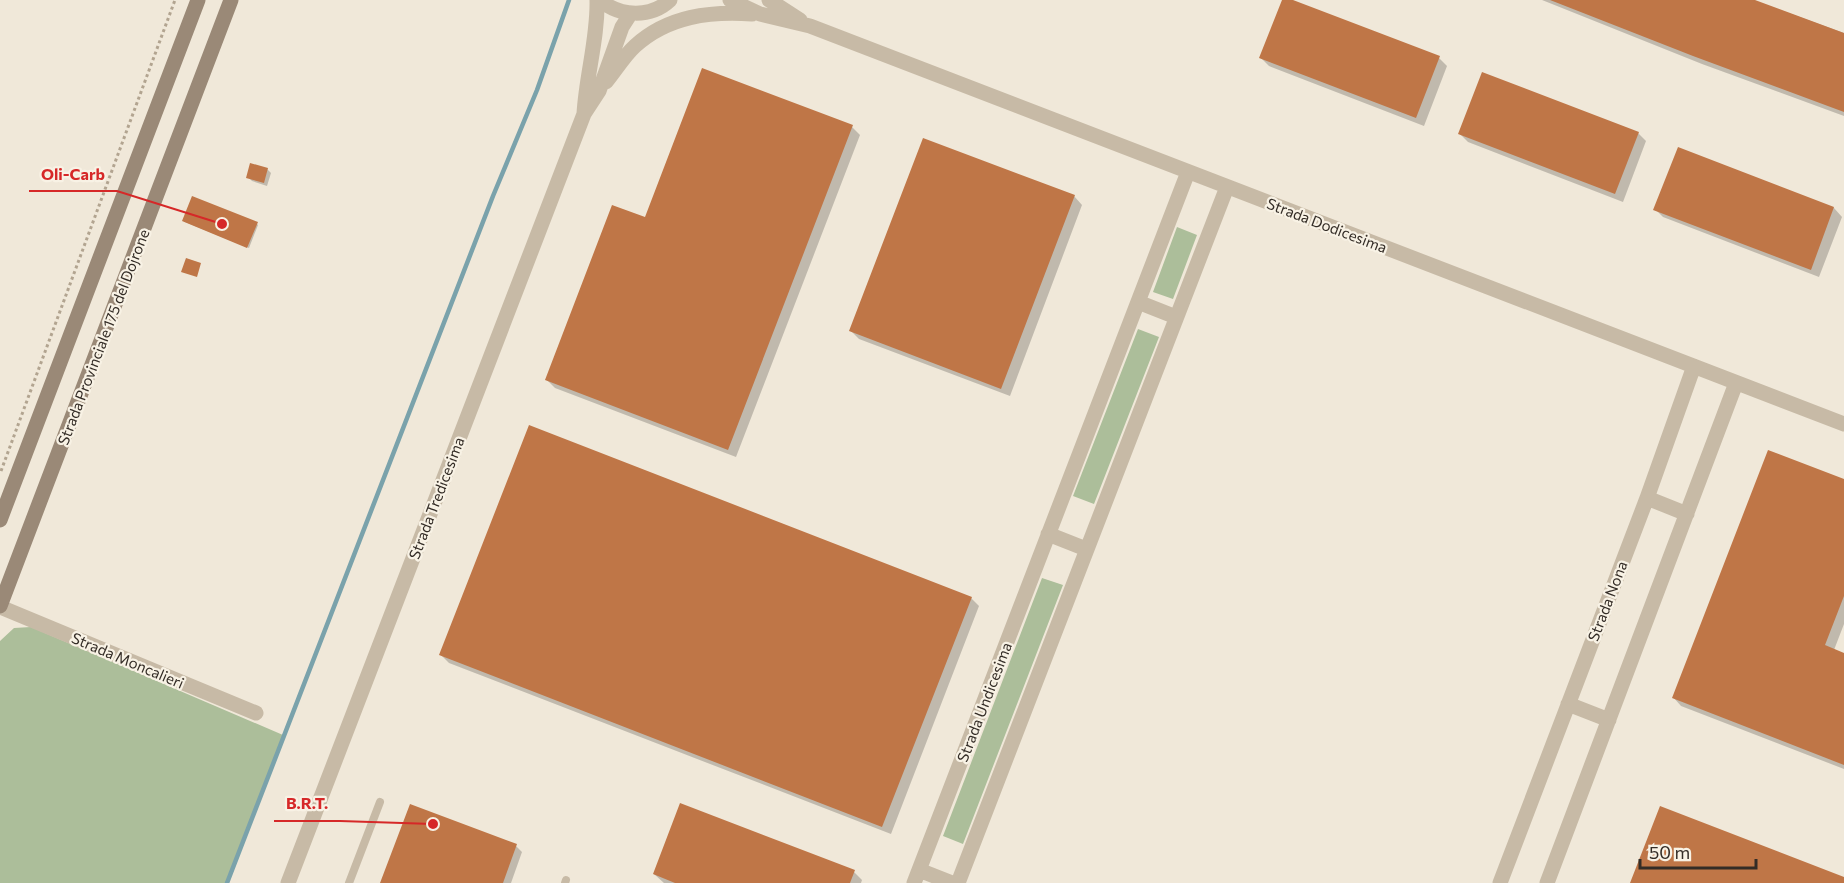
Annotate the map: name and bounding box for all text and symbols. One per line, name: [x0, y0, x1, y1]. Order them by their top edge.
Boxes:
callout: Oli-Carb: [29, 157, 117, 191]
text: Oli-Carb: [41, 164, 105, 183]
street label: Strada Dodicesima: [1264, 194, 1390, 256]
street label: Strada Provinciale 175 del Dojrone: [53, 226, 153, 447]
street label: Strada Tredicesima: [404, 434, 468, 562]
street label: Strada Nona: [1583, 558, 1631, 644]
street label: Strada Moncalieri: [69, 628, 187, 692]
street label: Strada Undicesima: [953, 640, 1015, 764]
callout: B.R.T.: [274, 787, 340, 821]
text: B.R.T.: [286, 793, 328, 812]
scale bar: [1640, 832, 1756, 870]
text: 50 m: [1649, 841, 1690, 863]

